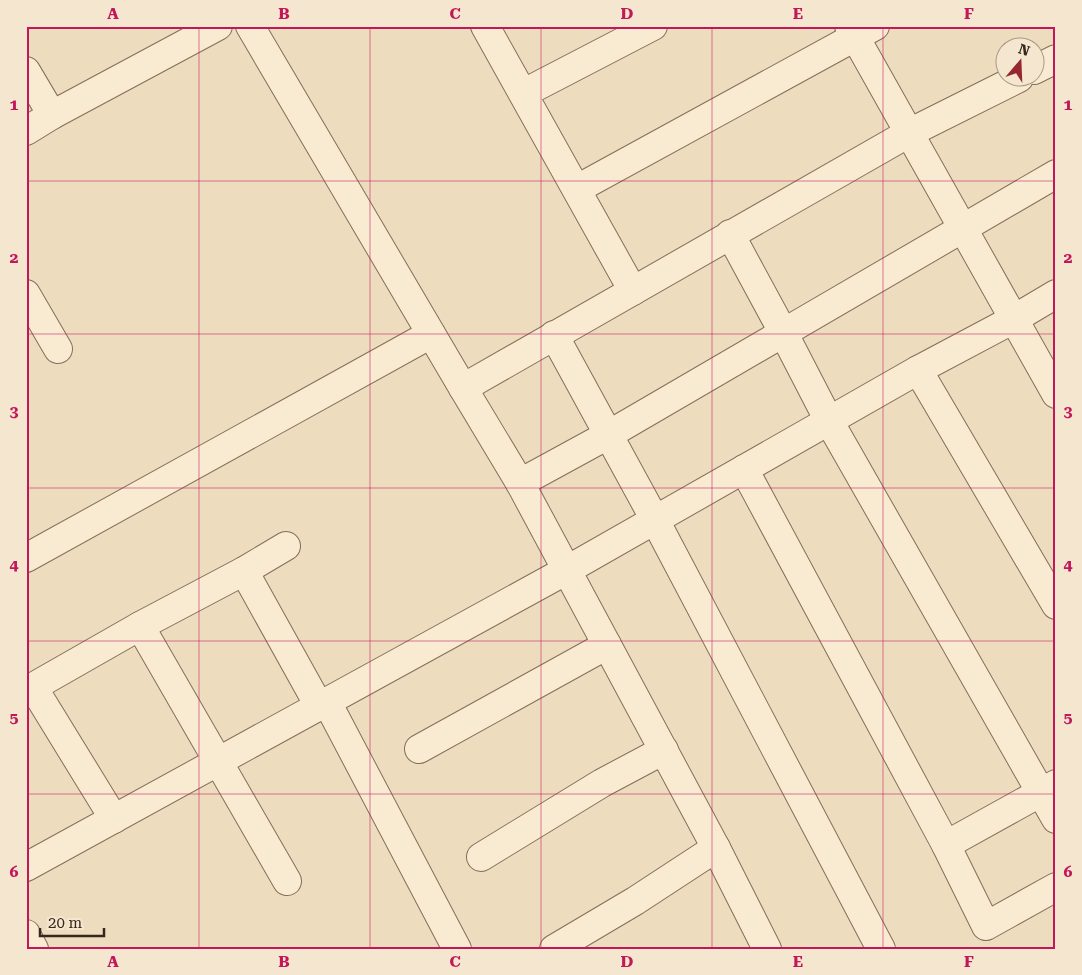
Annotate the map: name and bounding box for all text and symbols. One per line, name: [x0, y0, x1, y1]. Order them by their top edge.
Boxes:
text: A: [107, 4, 119, 23]
text: B: [278, 4, 290, 23]
text: C: [449, 4, 461, 23]
text: D: [621, 4, 634, 23]
text: E: [793, 4, 803, 23]
text: F: [964, 4, 974, 23]
north arrow: [994, 38, 1044, 88]
text: N: [1017, 40, 1032, 59]
text: 1: [10, 95, 19, 114]
text: 1: [1064, 95, 1073, 114]
text: 2: [10, 248, 19, 267]
text: 2: [1064, 248, 1073, 267]
text: 3: [10, 402, 19, 421]
text: 3: [1064, 402, 1073, 421]
text: 4: [10, 555, 19, 574]
text: 4: [1064, 555, 1073, 574]
text: 5: [10, 708, 19, 727]
text: 5: [1064, 708, 1073, 727]
text: 6: [10, 862, 19, 881]
text: 6: [1064, 862, 1073, 881]
scale bar: [40, 905, 104, 937]
text: 20 m: [48, 914, 83, 932]
text: A: [107, 952, 119, 971]
text: B: [278, 952, 290, 971]
text: C: [449, 952, 461, 971]
text: D: [621, 952, 634, 971]
text: E: [793, 952, 803, 971]
text: F: [964, 952, 974, 971]

